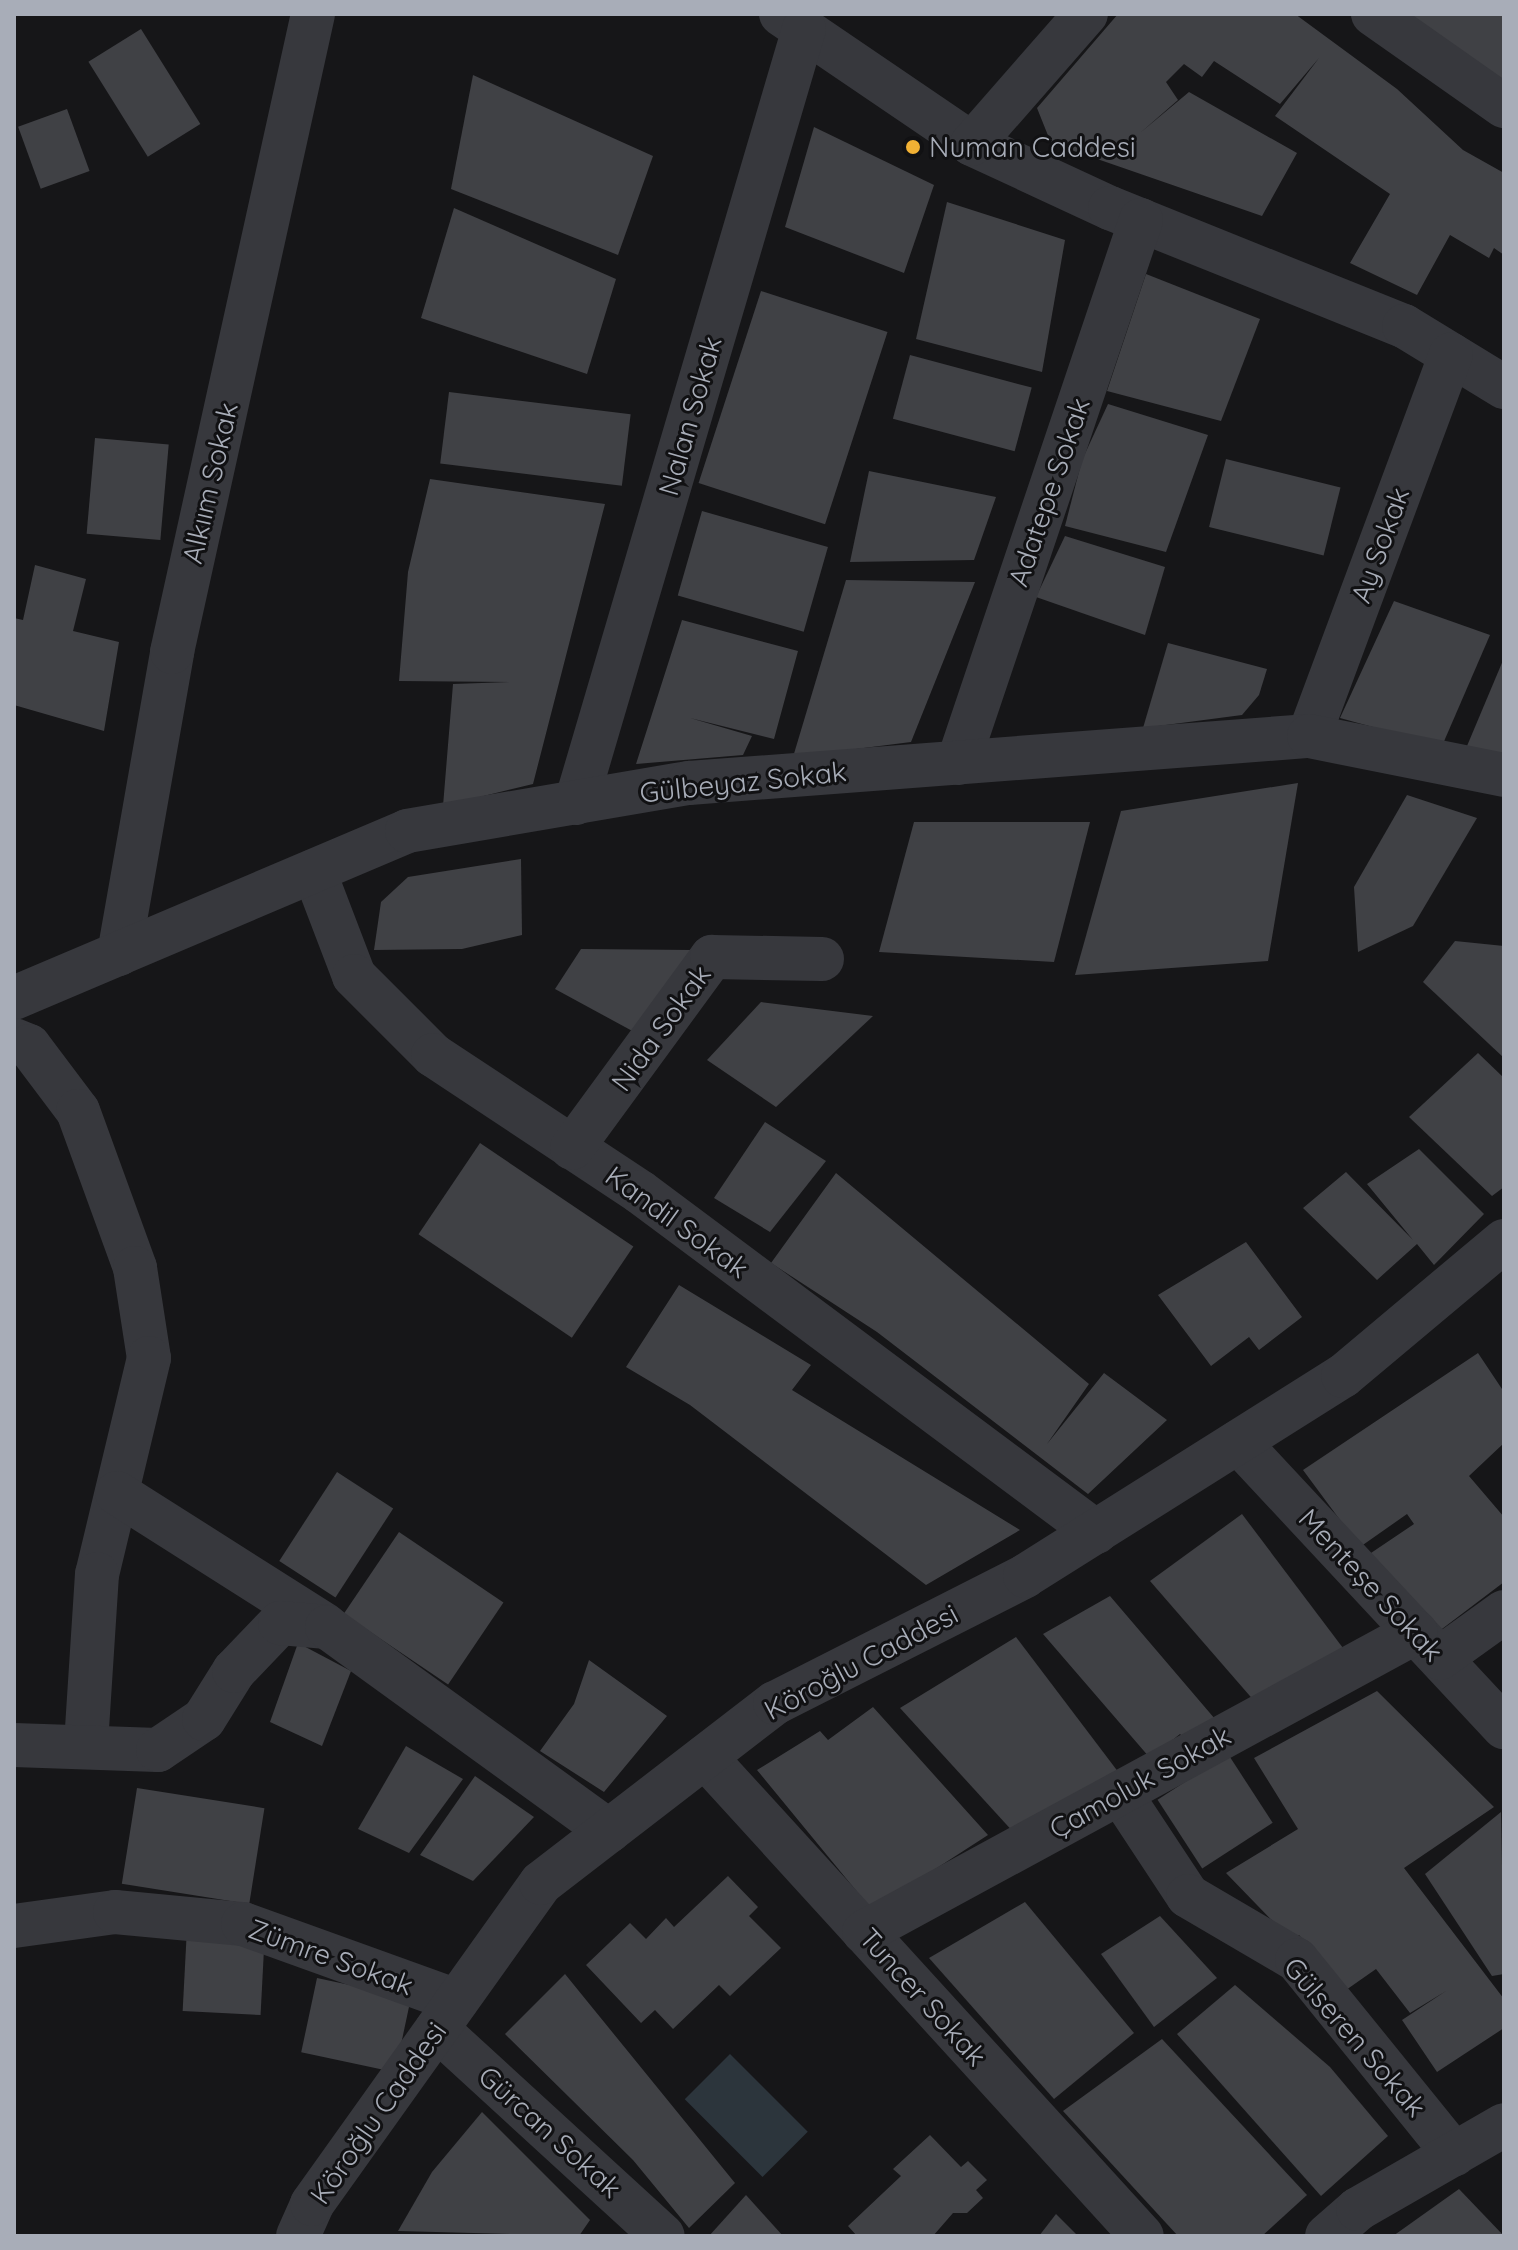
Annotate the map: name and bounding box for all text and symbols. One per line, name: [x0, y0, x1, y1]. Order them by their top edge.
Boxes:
place label: Numan Caddesi: [929, 130, 1136, 164]
marker: Numan Caddesi: [904, 138, 922, 156]
street label: Nalan Sokak: [651, 333, 729, 499]
street label: Adatepe Sokak: [1001, 393, 1097, 591]
street label: Alkıım Sokak: [175, 399, 245, 567]
street label: Ay Sokak: [1344, 483, 1416, 607]
street label: Gülbeyaz Sokak: [638, 754, 848, 810]
street label: Nida Sokak: [604, 958, 718, 1098]
street label: Kandil Sokak: [599, 1159, 755, 1285]
street label: Menteşe Sokak: [1292, 1502, 1450, 1668]
street label: Köroğlu Caddesi: [758, 1597, 964, 1727]
street label: Çamoluk Sokak: [1044, 1718, 1236, 1846]
street label: Zümre Sokak: [244, 1912, 418, 2002]
street label: Tuncer Sokak: [852, 1921, 994, 2073]
street label: Gülseren Sokak: [1277, 1950, 1433, 2124]
street label: Köroğlu Caddesi: [303, 2016, 453, 2210]
street label: Gürcan Sokak: [472, 2059, 628, 2205]

